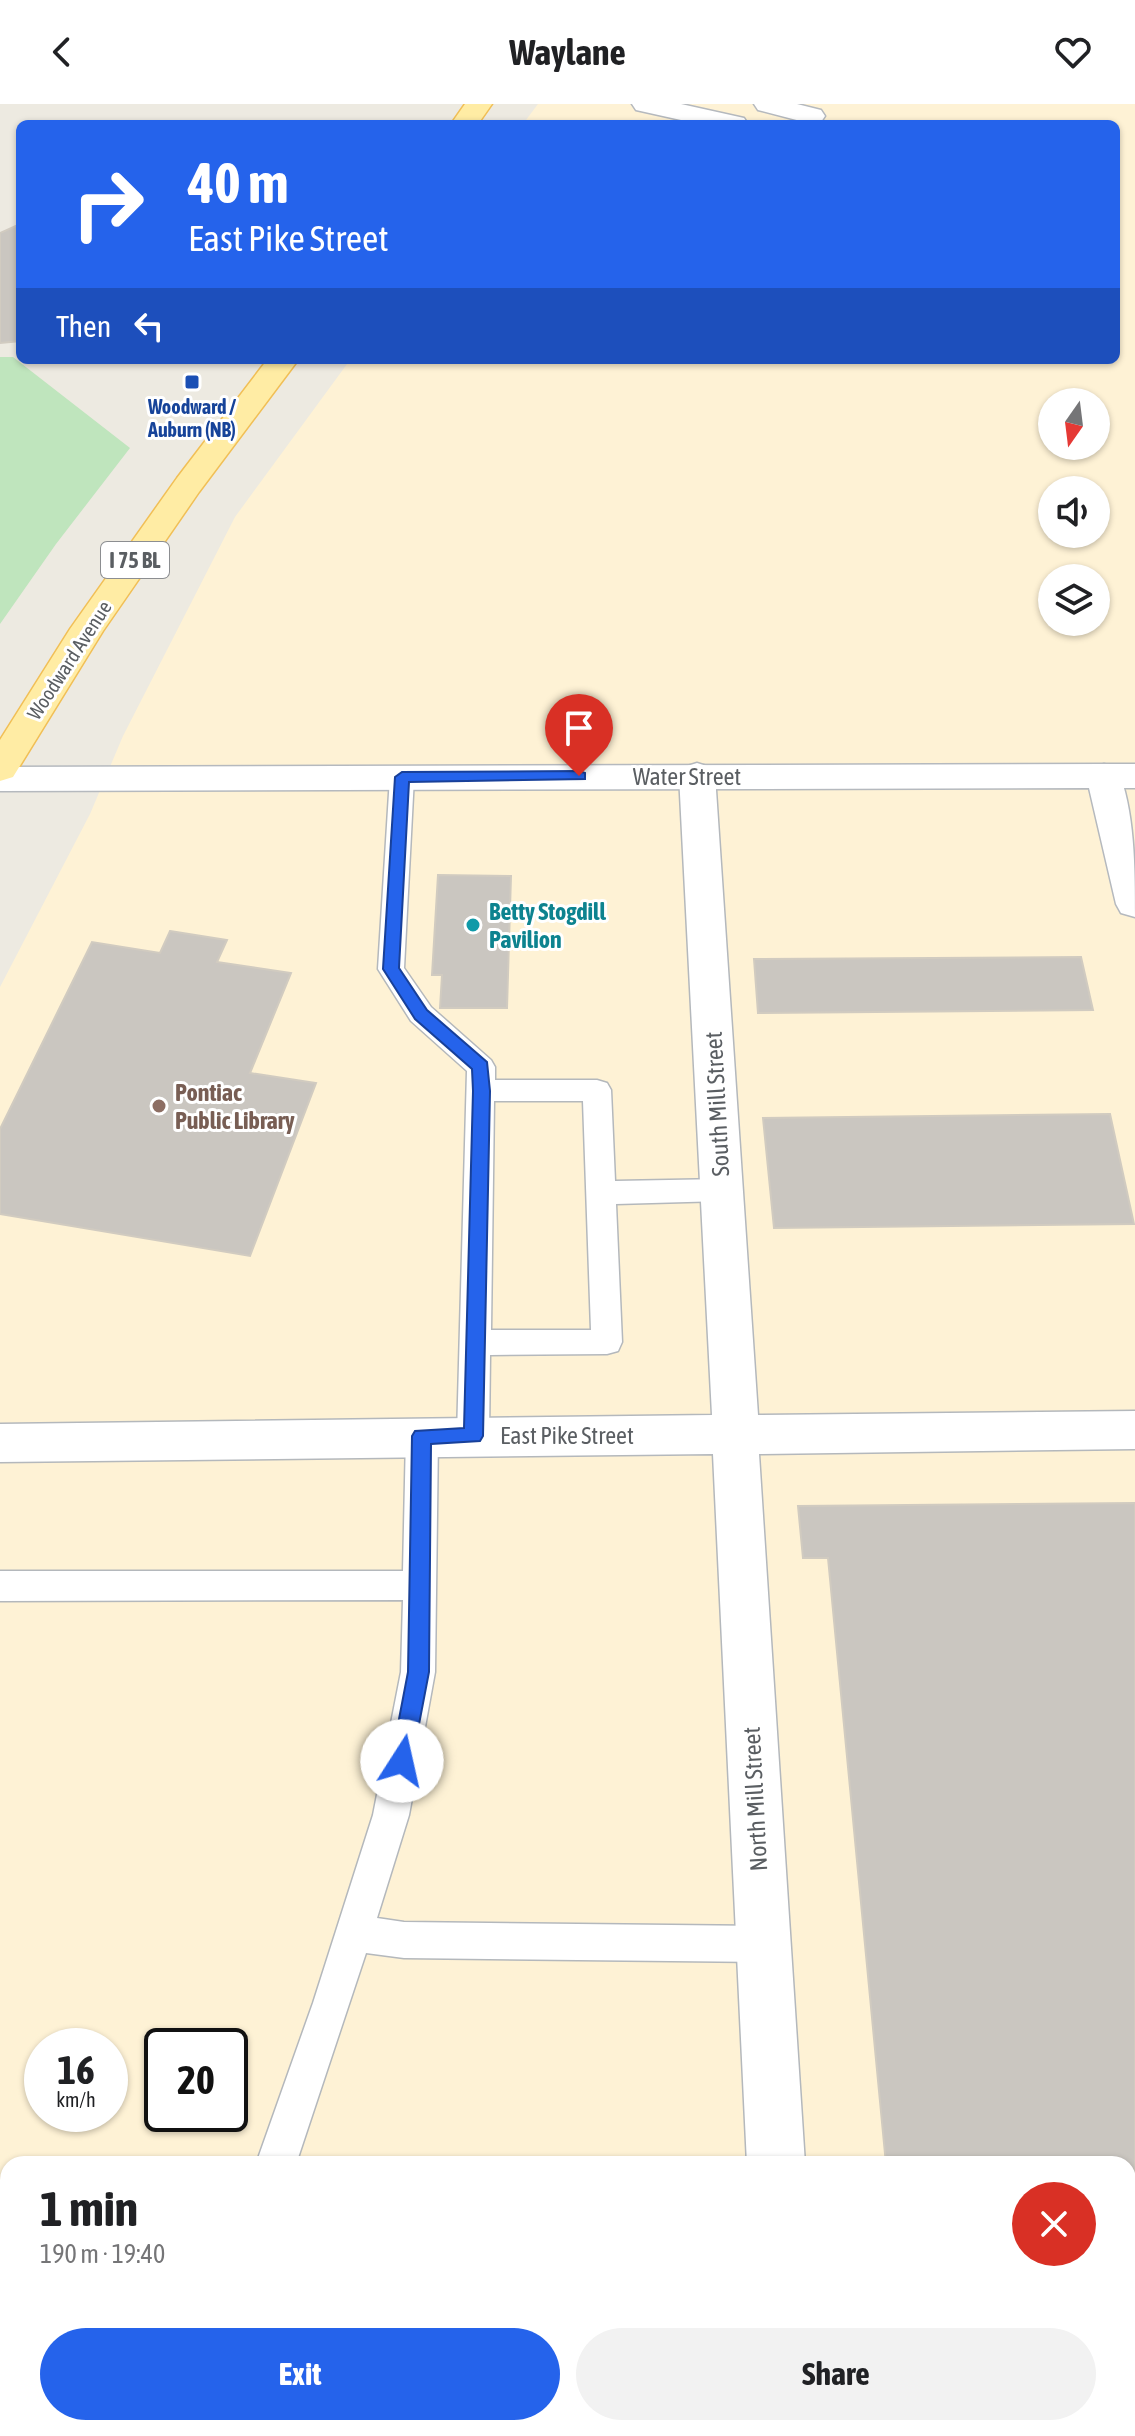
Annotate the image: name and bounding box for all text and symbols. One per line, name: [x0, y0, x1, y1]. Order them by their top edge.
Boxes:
icon: back: [40, 30, 84, 74]
icon: heart: [1051, 30, 1095, 74]
text: Waylane: [509, 31, 626, 73]
text: 40 m: [188, 151, 289, 215]
icon: right: [56, 152, 160, 256]
text: East Pike Street: [188, 217, 389, 259]
icon: left: [127, 304, 171, 348]
text: Then: [56, 309, 111, 343]
marker: Woodward / Auburn (NB): [183, 373, 201, 391]
north arrow: [1038, 388, 1110, 460]
map controls: [1038, 388, 1110, 636]
place label: Woodward / Auburn (NB): [147, 395, 236, 441]
button: sound: [1038, 476, 1110, 548]
road number: I 75 BL: [101, 542, 169, 578]
button: layers: [1038, 564, 1110, 636]
street label: Woodward Avenue: [22, 596, 116, 724]
pin: [545, 694, 613, 776]
icon: arrive: [557, 706, 601, 750]
street label: Water Street: [633, 763, 741, 790]
place label: Betty Stogdill Pavilion: [489, 898, 606, 953]
marker: Betty Stogdill Pavilion: [464, 916, 482, 934]
street label: South Mill Street: [700, 1031, 734, 1177]
place label: Pontiac Public Library: [175, 1079, 295, 1134]
marker: Pontiac Public Library: [150, 1097, 168, 1115]
street label: East Pike Street: [500, 1422, 634, 1449]
position arrow: [360, 1719, 444, 1803]
street label: North Mill Street: [738, 1726, 772, 1872]
speed limit sign: 20: [144, 2028, 248, 2132]
text: 16: [57, 2047, 95, 2092]
text: km/h: [56, 2088, 96, 2111]
text: 1 min: [40, 2181, 138, 2236]
button: close: [1012, 2182, 1096, 2266]
text: 190 m · 19:40: [40, 2239, 165, 2269]
button: Exit: [40, 2328, 560, 2420]
button: Share: [576, 2328, 1096, 2420]

